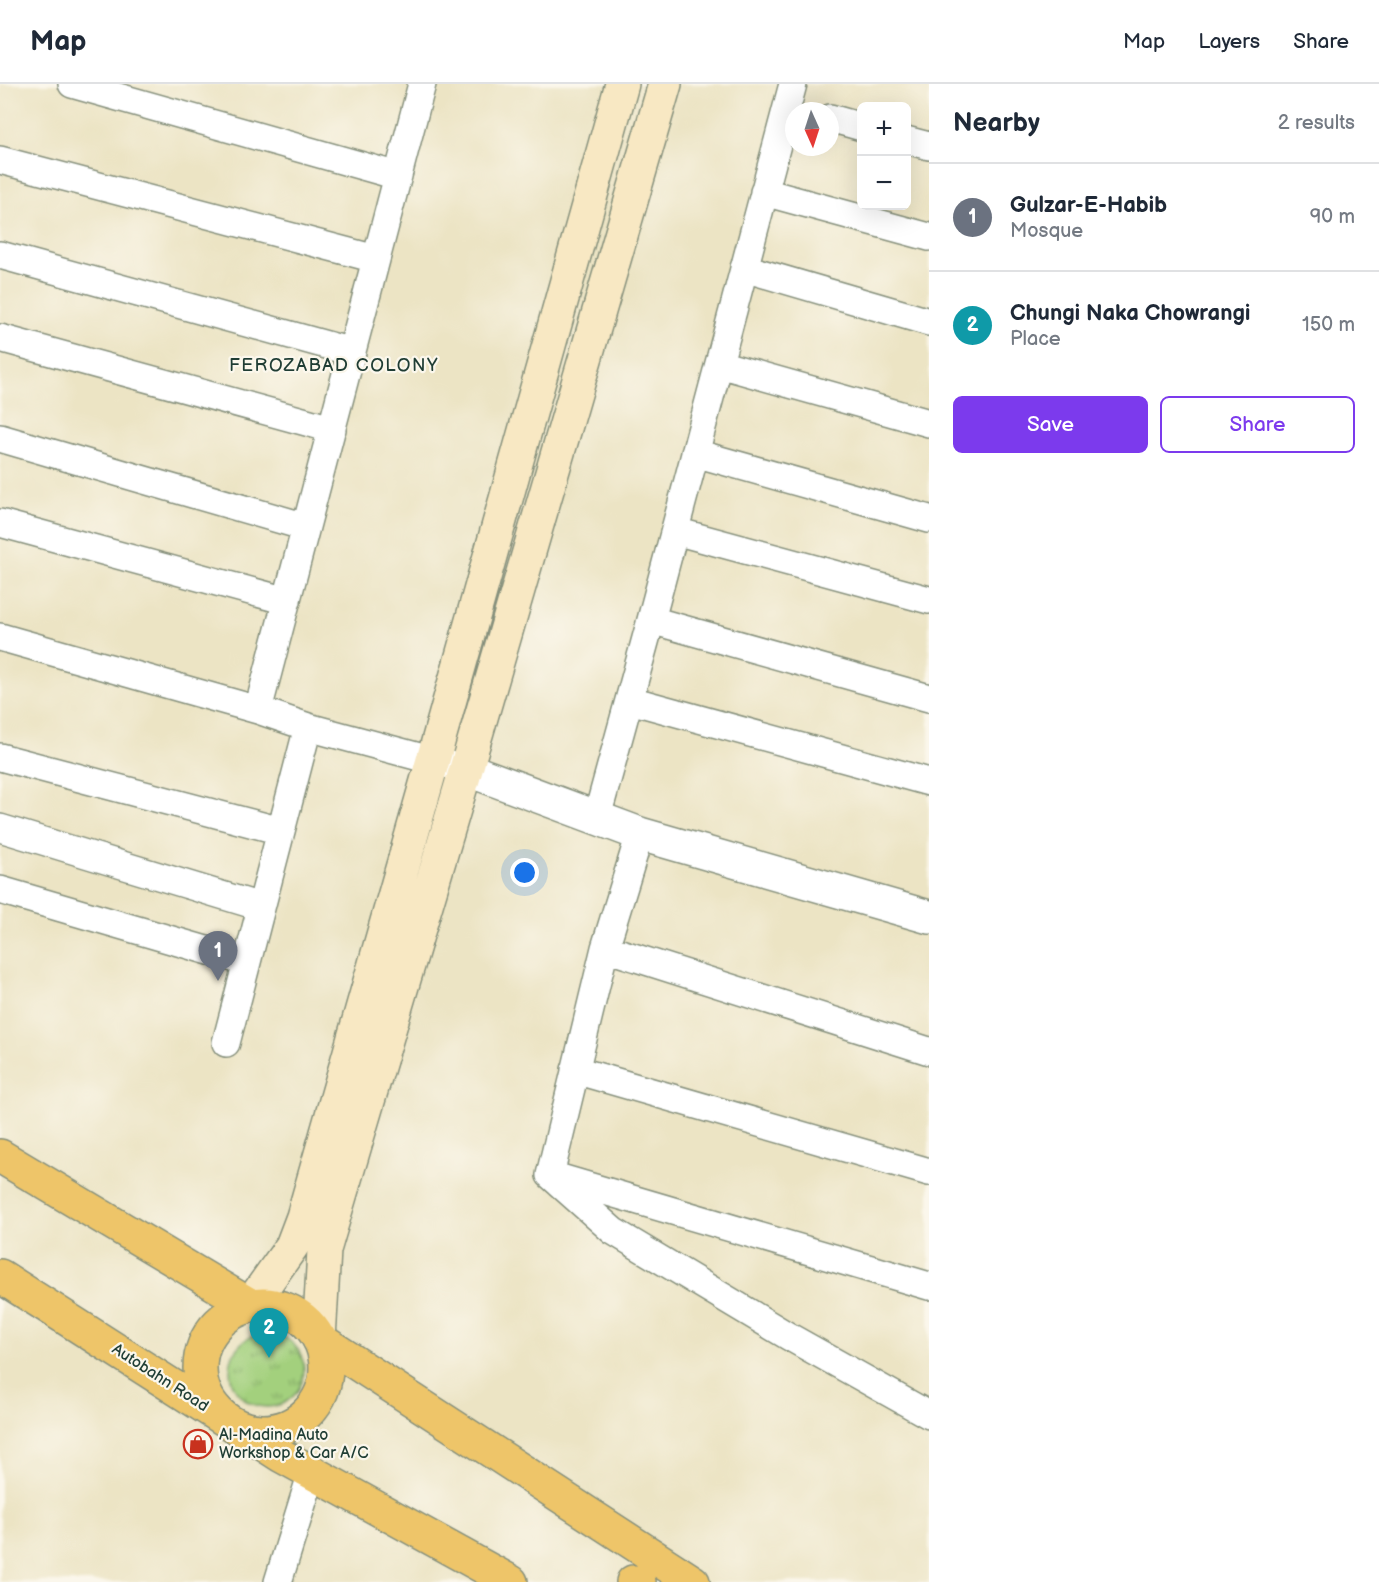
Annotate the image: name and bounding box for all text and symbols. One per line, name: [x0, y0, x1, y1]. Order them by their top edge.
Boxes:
text: Map: [30, 25, 86, 58]
text: Map: [1123, 29, 1165, 54]
text: Layers: [1198, 29, 1260, 54]
text: Share: [1293, 29, 1349, 54]
north arrow: [785, 102, 839, 156]
map controls: [857, 102, 911, 210]
button: +: [857, 102, 911, 156]
text: Nearby: [953, 108, 1040, 139]
text: 2 results: [1278, 111, 1355, 135]
button: −: [857, 156, 911, 210]
text: Gulzar-E-Habib: [1010, 192, 1167, 219]
text: 1: [968, 205, 977, 229]
text: 90 m: [1310, 205, 1355, 229]
text: Mosque: [1010, 219, 1083, 243]
text: Chungi Naka Chowrangi: [1010, 300, 1250, 327]
text: 2: [967, 313, 978, 337]
text: 150 m: [1302, 313, 1355, 337]
text: Place: [1010, 327, 1061, 351]
district label: FEROZABAD COLONY: [229, 355, 439, 376]
button: Save: [953, 396, 1148, 453]
button: Share: [1160, 396, 1355, 453]
your location: [510, 858, 539, 887]
pin: 1: [198, 932, 238, 981]
pin: 2: [250, 1308, 288, 1358]
street label: Autobahn Road: [108, 1340, 212, 1416]
place label: Al-Madina Auto Workshop & Car A/C: [219, 1426, 369, 1463]
shop icon: Al-Madina Auto Workshop & Car A/C: [182, 1428, 214, 1460]

